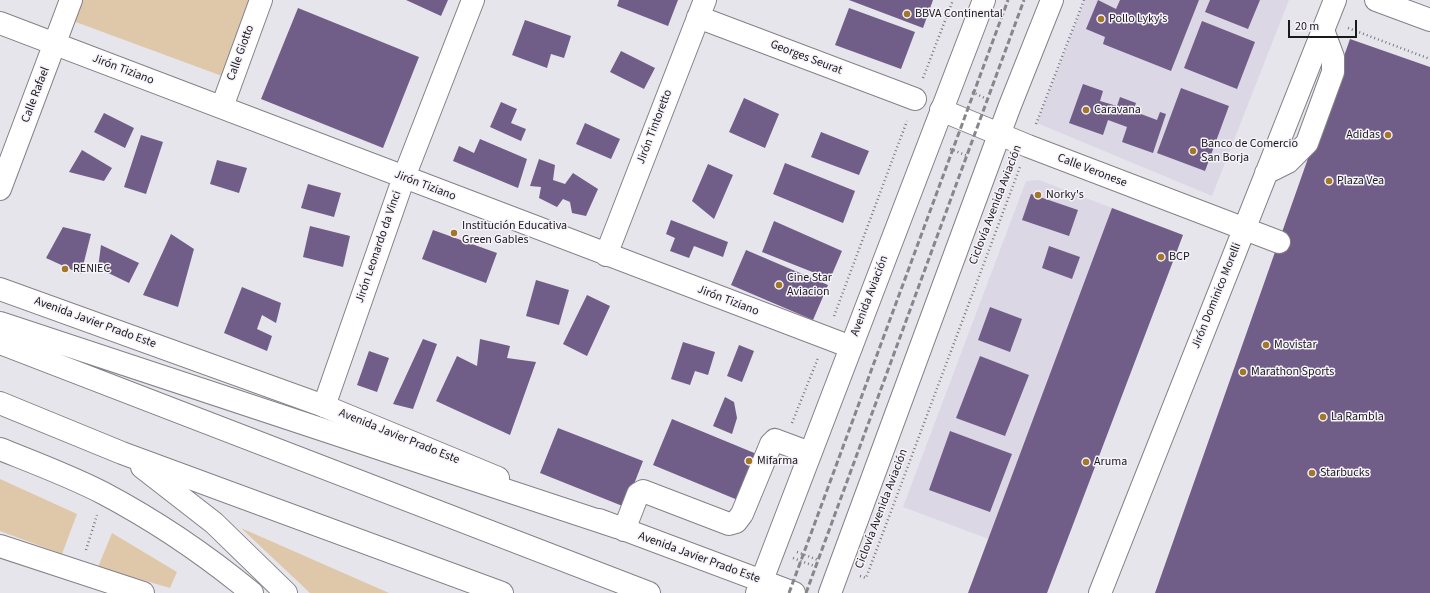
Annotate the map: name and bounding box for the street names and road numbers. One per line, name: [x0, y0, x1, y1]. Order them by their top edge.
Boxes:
street label: Calle Giotto: [224, 23, 258, 83]
street label: Georges Seurat: [768, 38, 844, 78]
street label: Jirón Tiziano: [90, 52, 156, 88]
street label: Calle Rafael: [19, 65, 53, 125]
street label: Jirón Tintoretto: [634, 88, 676, 166]
street label: Ciclovía Avenida Aviación: [967, 143, 1025, 267]
street label: Calle Veronese: [1055, 151, 1129, 191]
street label: Jirón Tiziano: [392, 168, 458, 204]
street label: Jirón Leonardo da Vinci: [353, 189, 405, 305]
street label: Jirón Dominico Morelli: [1189, 241, 1245, 351]
street label: Avenida Aviación: [848, 254, 892, 338]
street label: Jirón Tiziano: [695, 283, 761, 319]
street label: Avenida Javier Prado Este: [32, 294, 158, 352]
street label: Avenida Javier Prado Este: [337, 406, 461, 468]
street label: Ciclovía Avenida Aviación: [853, 447, 911, 571]
street label: Avenida Javier Prado Este: [636, 529, 762, 587]

